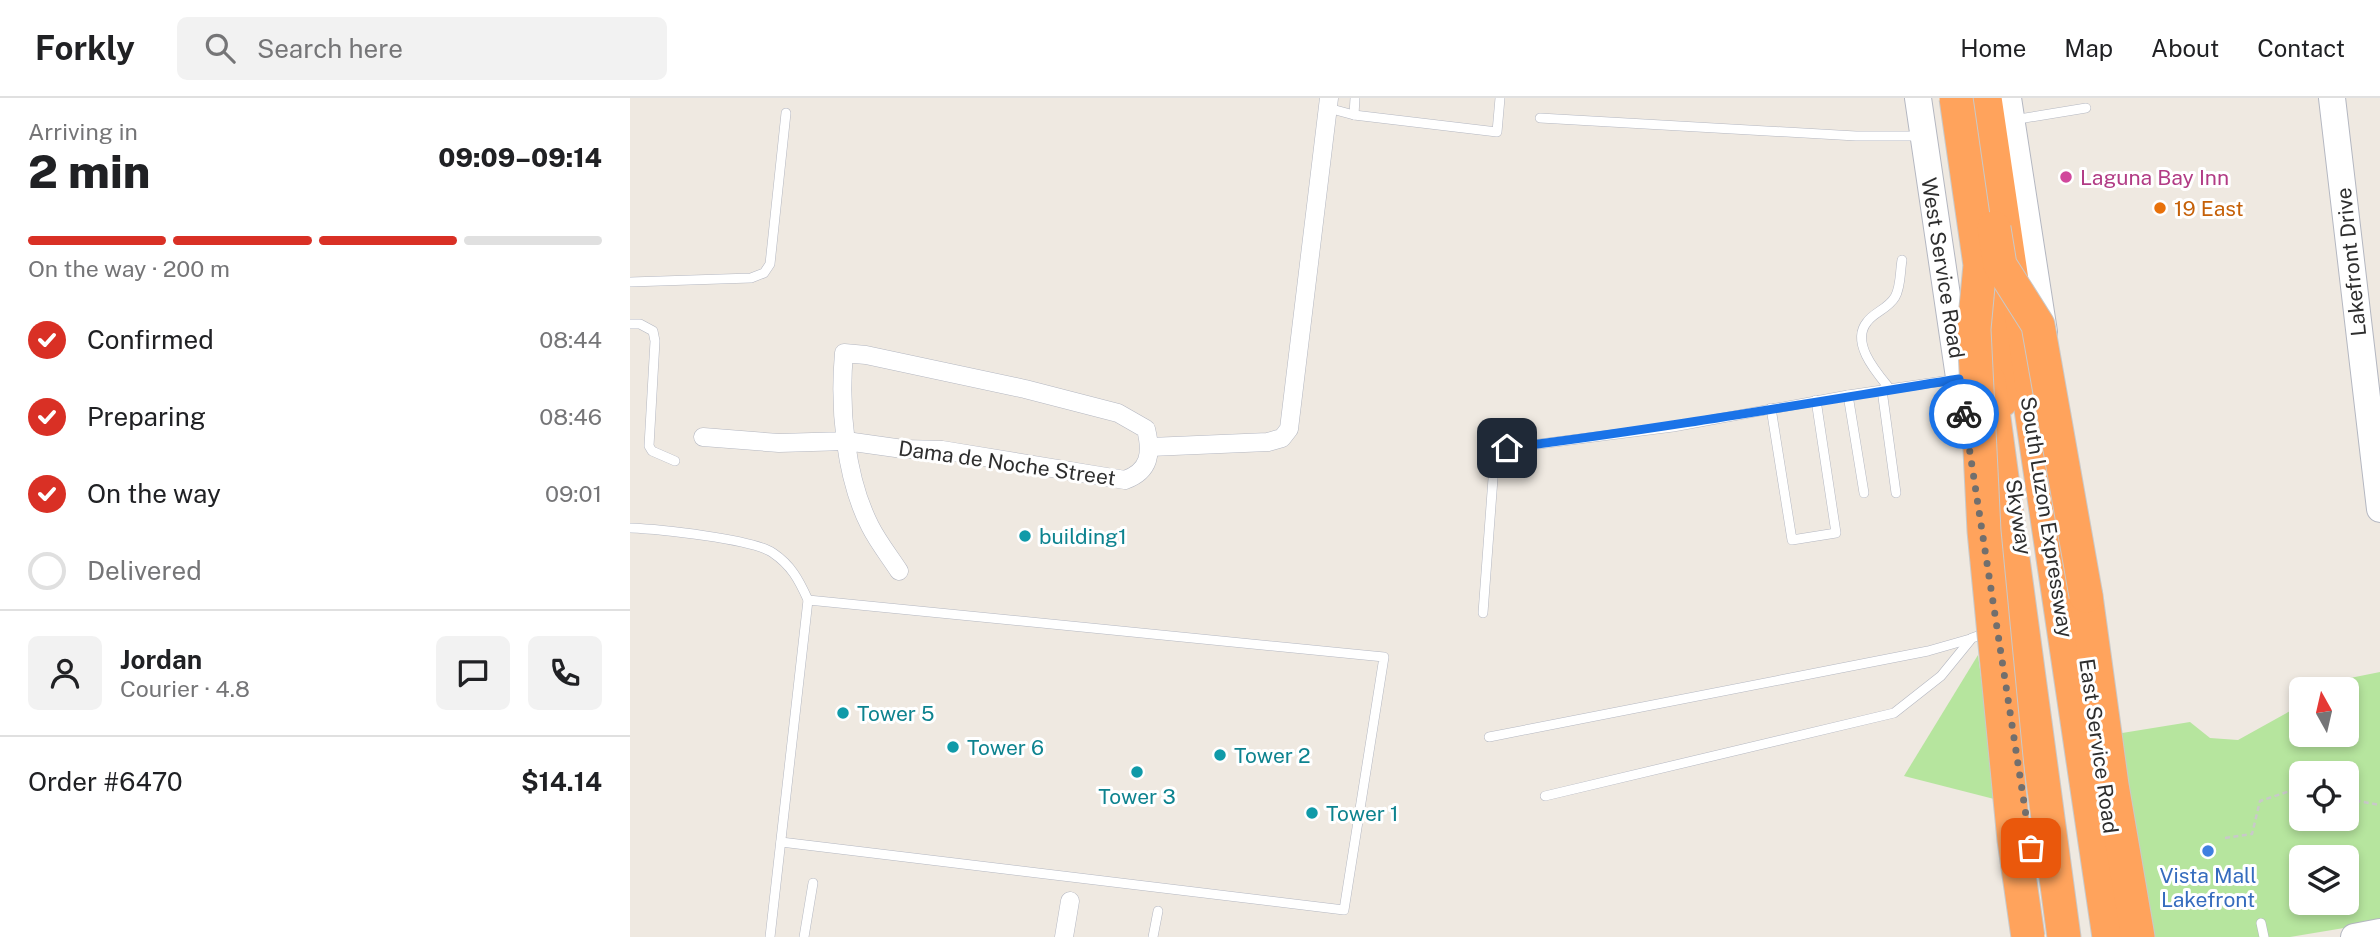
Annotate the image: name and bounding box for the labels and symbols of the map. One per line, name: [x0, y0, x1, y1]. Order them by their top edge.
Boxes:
place label: Laguna Bay Inn: [2080, 165, 2229, 190]
marker: Laguna Bay Inn: [2058, 169, 2074, 185]
street label: West Service Road: [1916, 176, 1970, 360]
street label: Lakefront Drive: [2331, 186, 2371, 338]
place label: 19 East: [2174, 196, 2244, 221]
marker: 19 East: [2152, 200, 2168, 216]
courier: [1929, 379, 1999, 449]
street label: South Luzon Expressway: [2016, 395, 2078, 639]
pin: [1477, 418, 1537, 478]
street label: Dama de Noche Street: [897, 435, 1117, 491]
street label: Skyway: [2001, 477, 2037, 557]
place label: building1: [1039, 524, 1127, 549]
marker: building1: [1017, 528, 1033, 544]
street label: East Service Road: [2074, 657, 2124, 835]
north arrow: [2289, 677, 2359, 747]
place label: Tower 5: [857, 701, 935, 726]
marker: Tower 5: [835, 705, 851, 721]
place label: Tower 6: [967, 735, 1044, 760]
marker: Tower 6: [945, 739, 961, 755]
place label: Tower 2: [1234, 743, 1311, 768]
marker: Tower 2: [1212, 747, 1228, 763]
marker: Tower 3: [1129, 764, 1145, 780]
place label: Tower 3: [1098, 784, 1176, 809]
place label: Tower 1: [1326, 801, 1399, 826]
marker: Tower 1: [1304, 805, 1320, 821]
pin: [2001, 818, 2061, 878]
marker: Vista Mall Lakefront: [2200, 843, 2216, 859]
place label: Vista Mall Lakefront: [2159, 863, 2257, 912]

